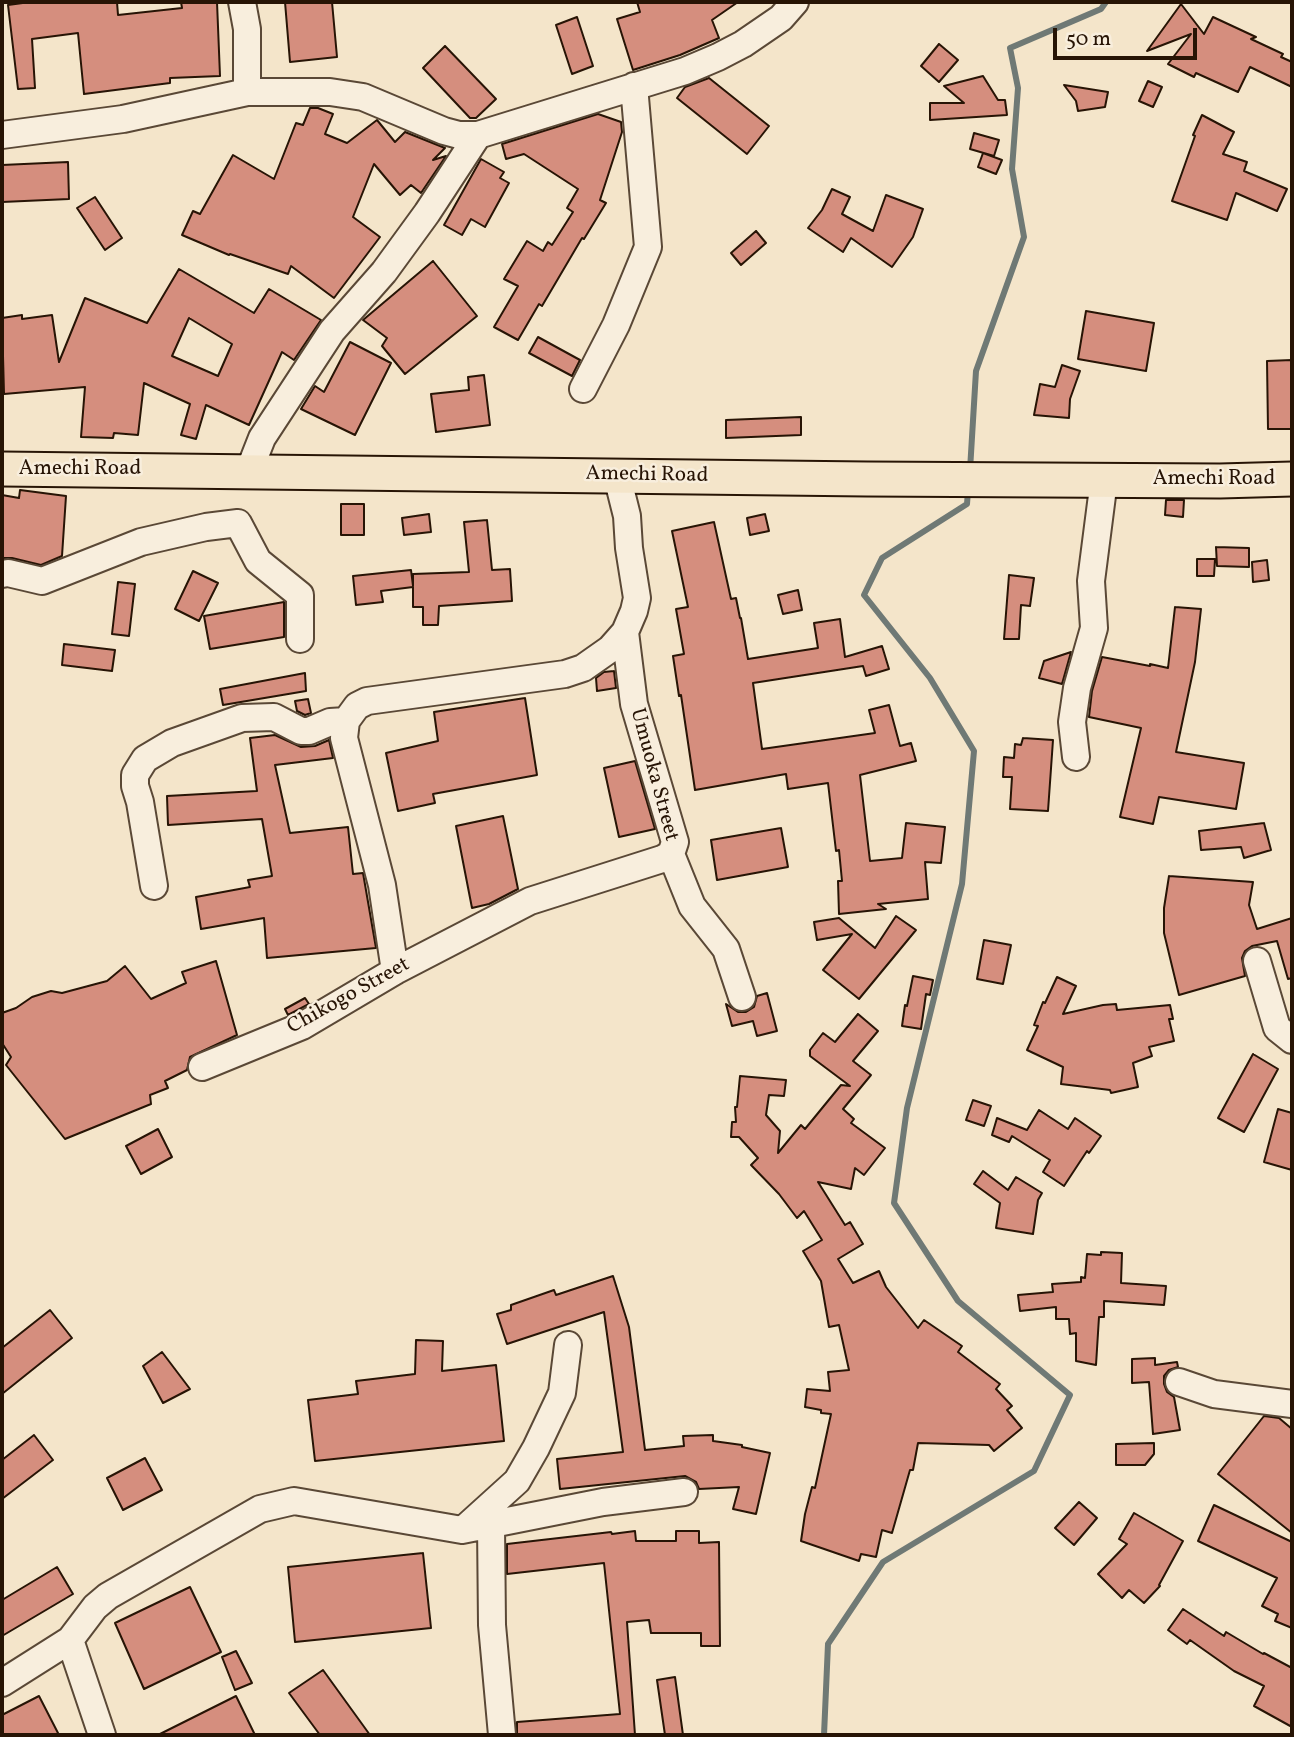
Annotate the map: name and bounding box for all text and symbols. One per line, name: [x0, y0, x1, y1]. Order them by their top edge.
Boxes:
scale bar: [1056, 14, 1200, 58]
text: 50 m: [1066, 25, 1111, 54]
street label: Amechi Road: [19, 457, 141, 483]
street label: Amechi Road: [585, 462, 709, 490]
street label: Amechi Road: [1153, 467, 1275, 493]
street label: Umuoka Street: [623, 706, 683, 844]
street label: Chikogo Street: [283, 953, 415, 1041]

